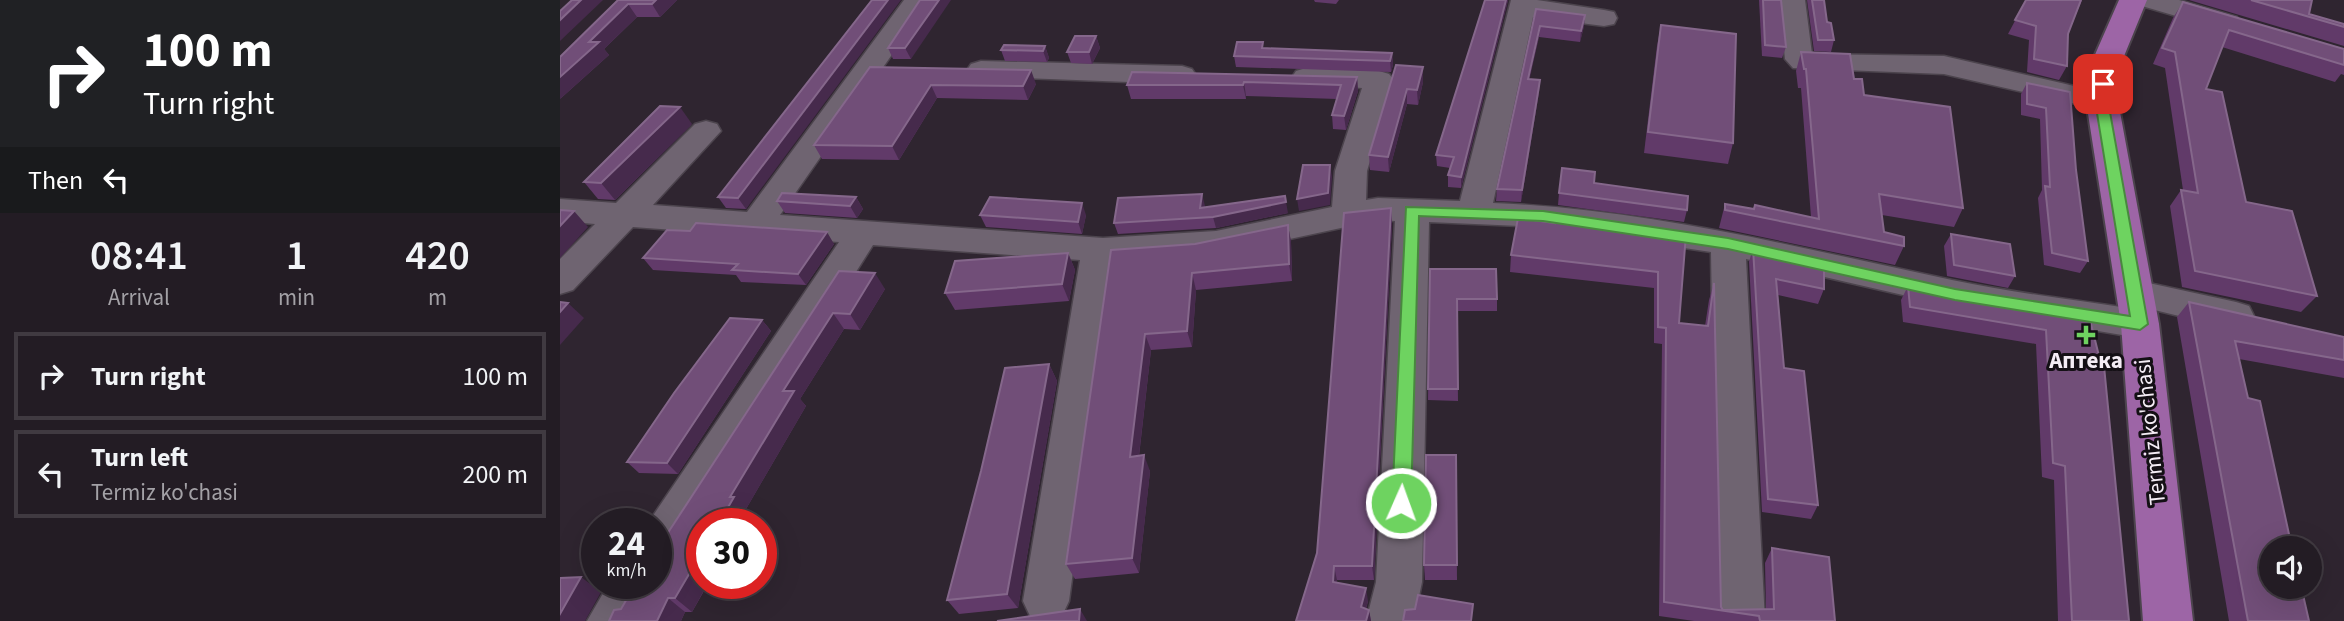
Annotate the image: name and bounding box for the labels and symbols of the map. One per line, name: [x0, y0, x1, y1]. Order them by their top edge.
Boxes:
pin: [2073, 54, 2133, 114]
marker: Аптека: [2078, 327, 2094, 343]
place label: Аптека: [2048, 344, 2123, 377]
street label: Termiz ko'chasi: [2126, 357, 2174, 507]
position arrow: [1364, 466, 1438, 540]
speed limit sign: 30: [686, 508, 777, 599]

